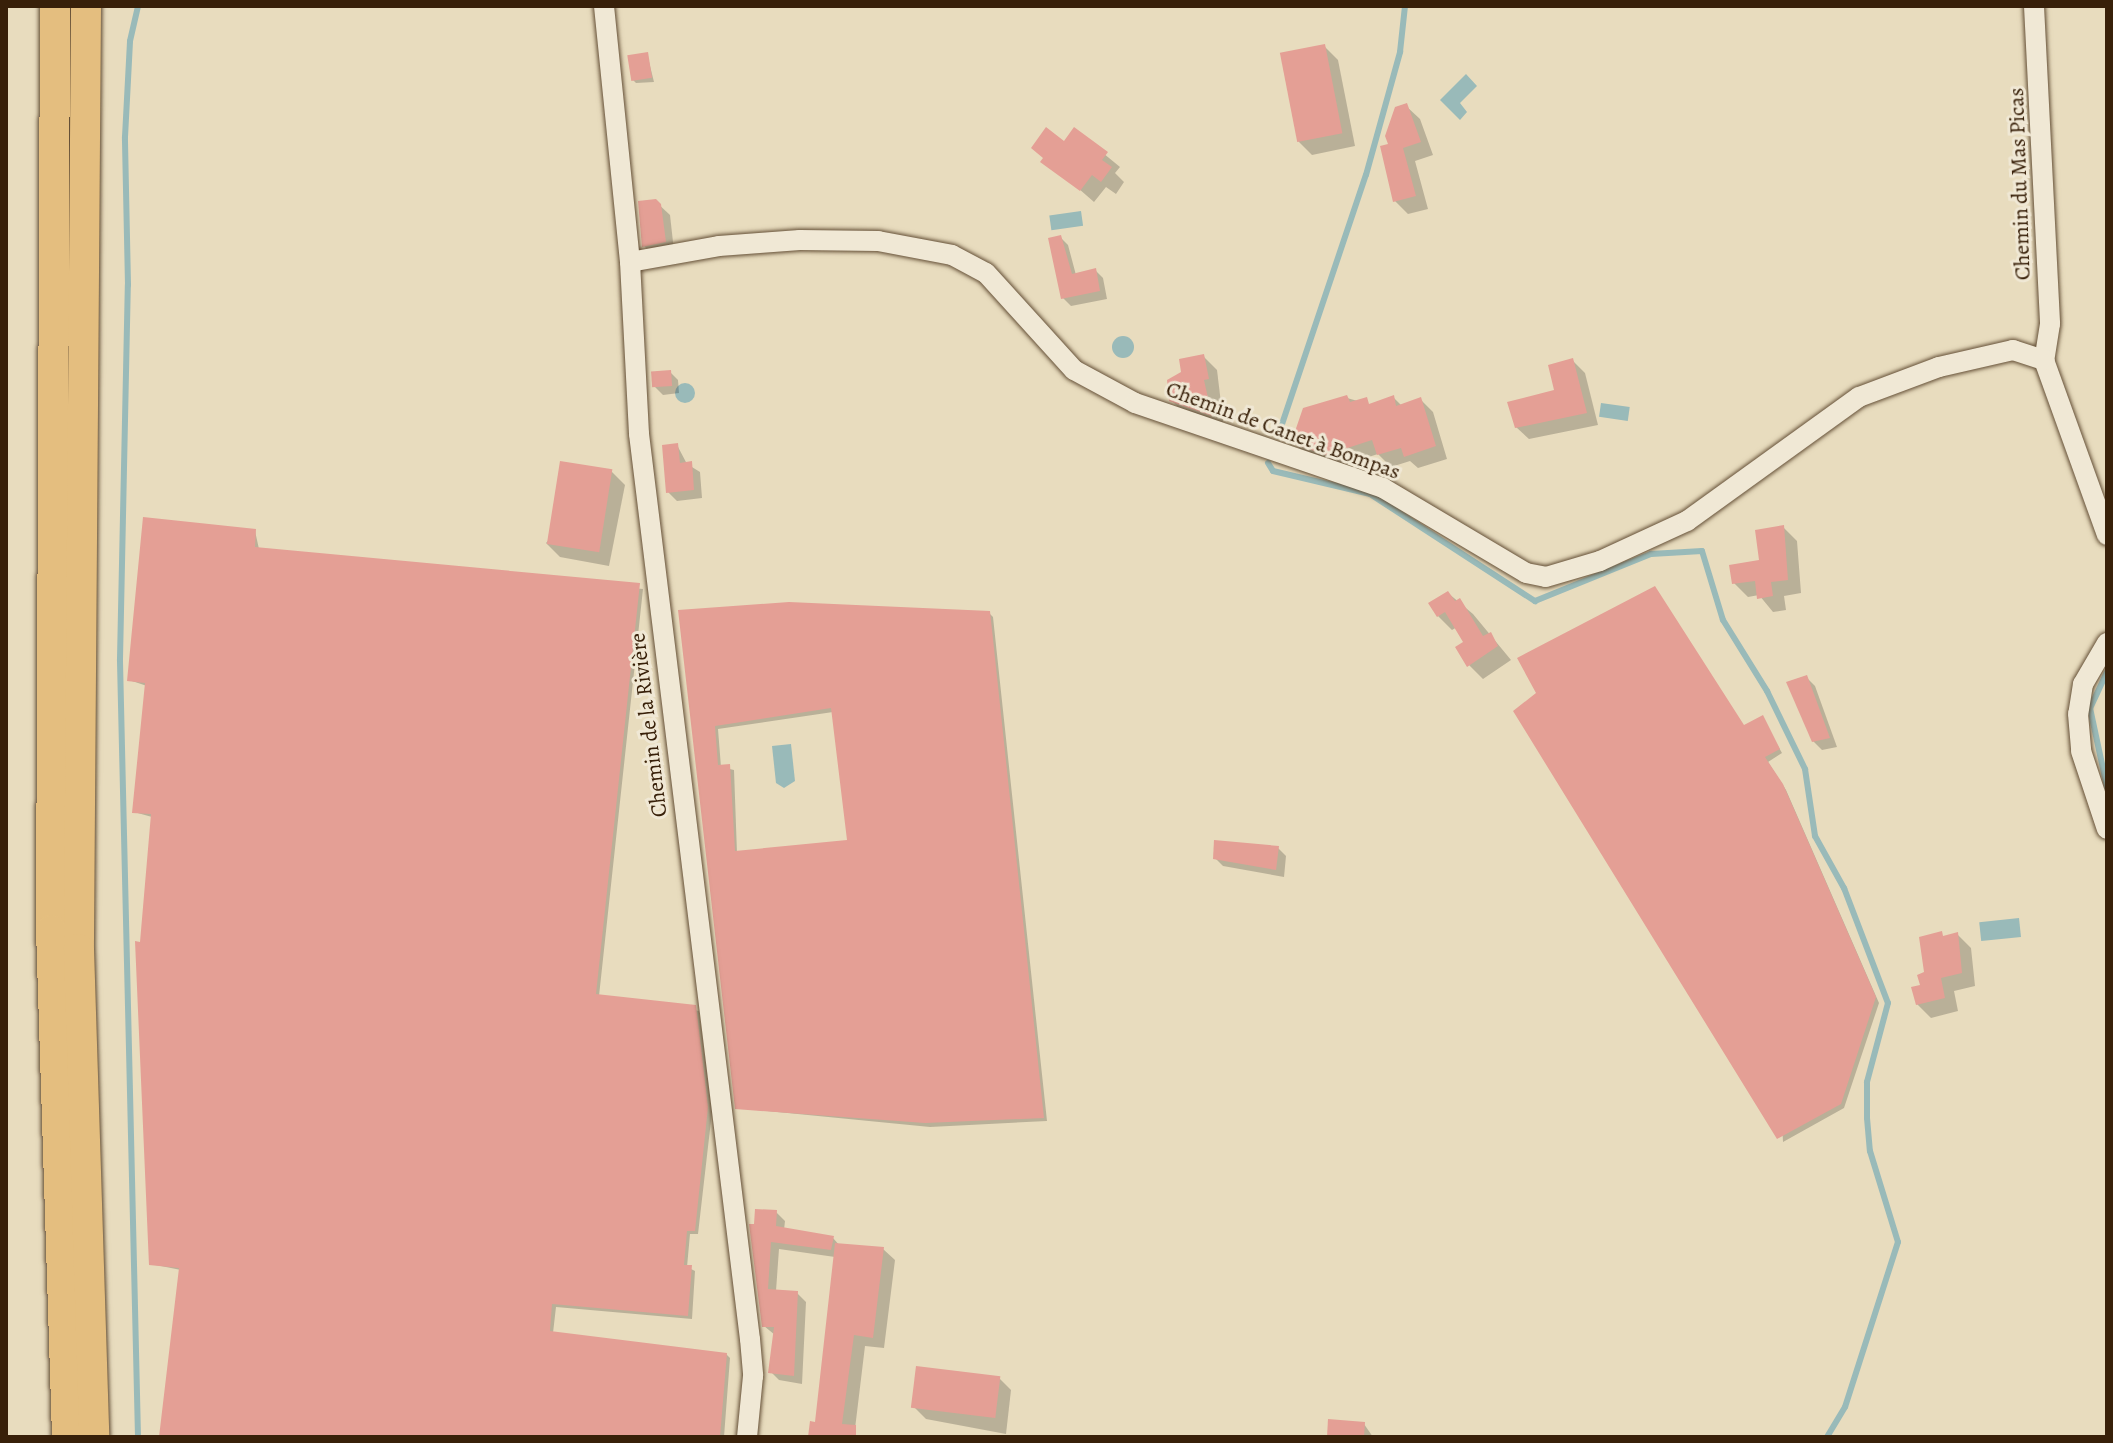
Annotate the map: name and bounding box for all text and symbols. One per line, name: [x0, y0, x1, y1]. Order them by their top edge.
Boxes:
street label: Chemin du Mas Picas: [2003, 87, 2037, 281]
street label: Chemin de Canet à Bompas: [1162, 376, 1404, 486]
street label: Chemin de la Rivière: [625, 631, 673, 819]

